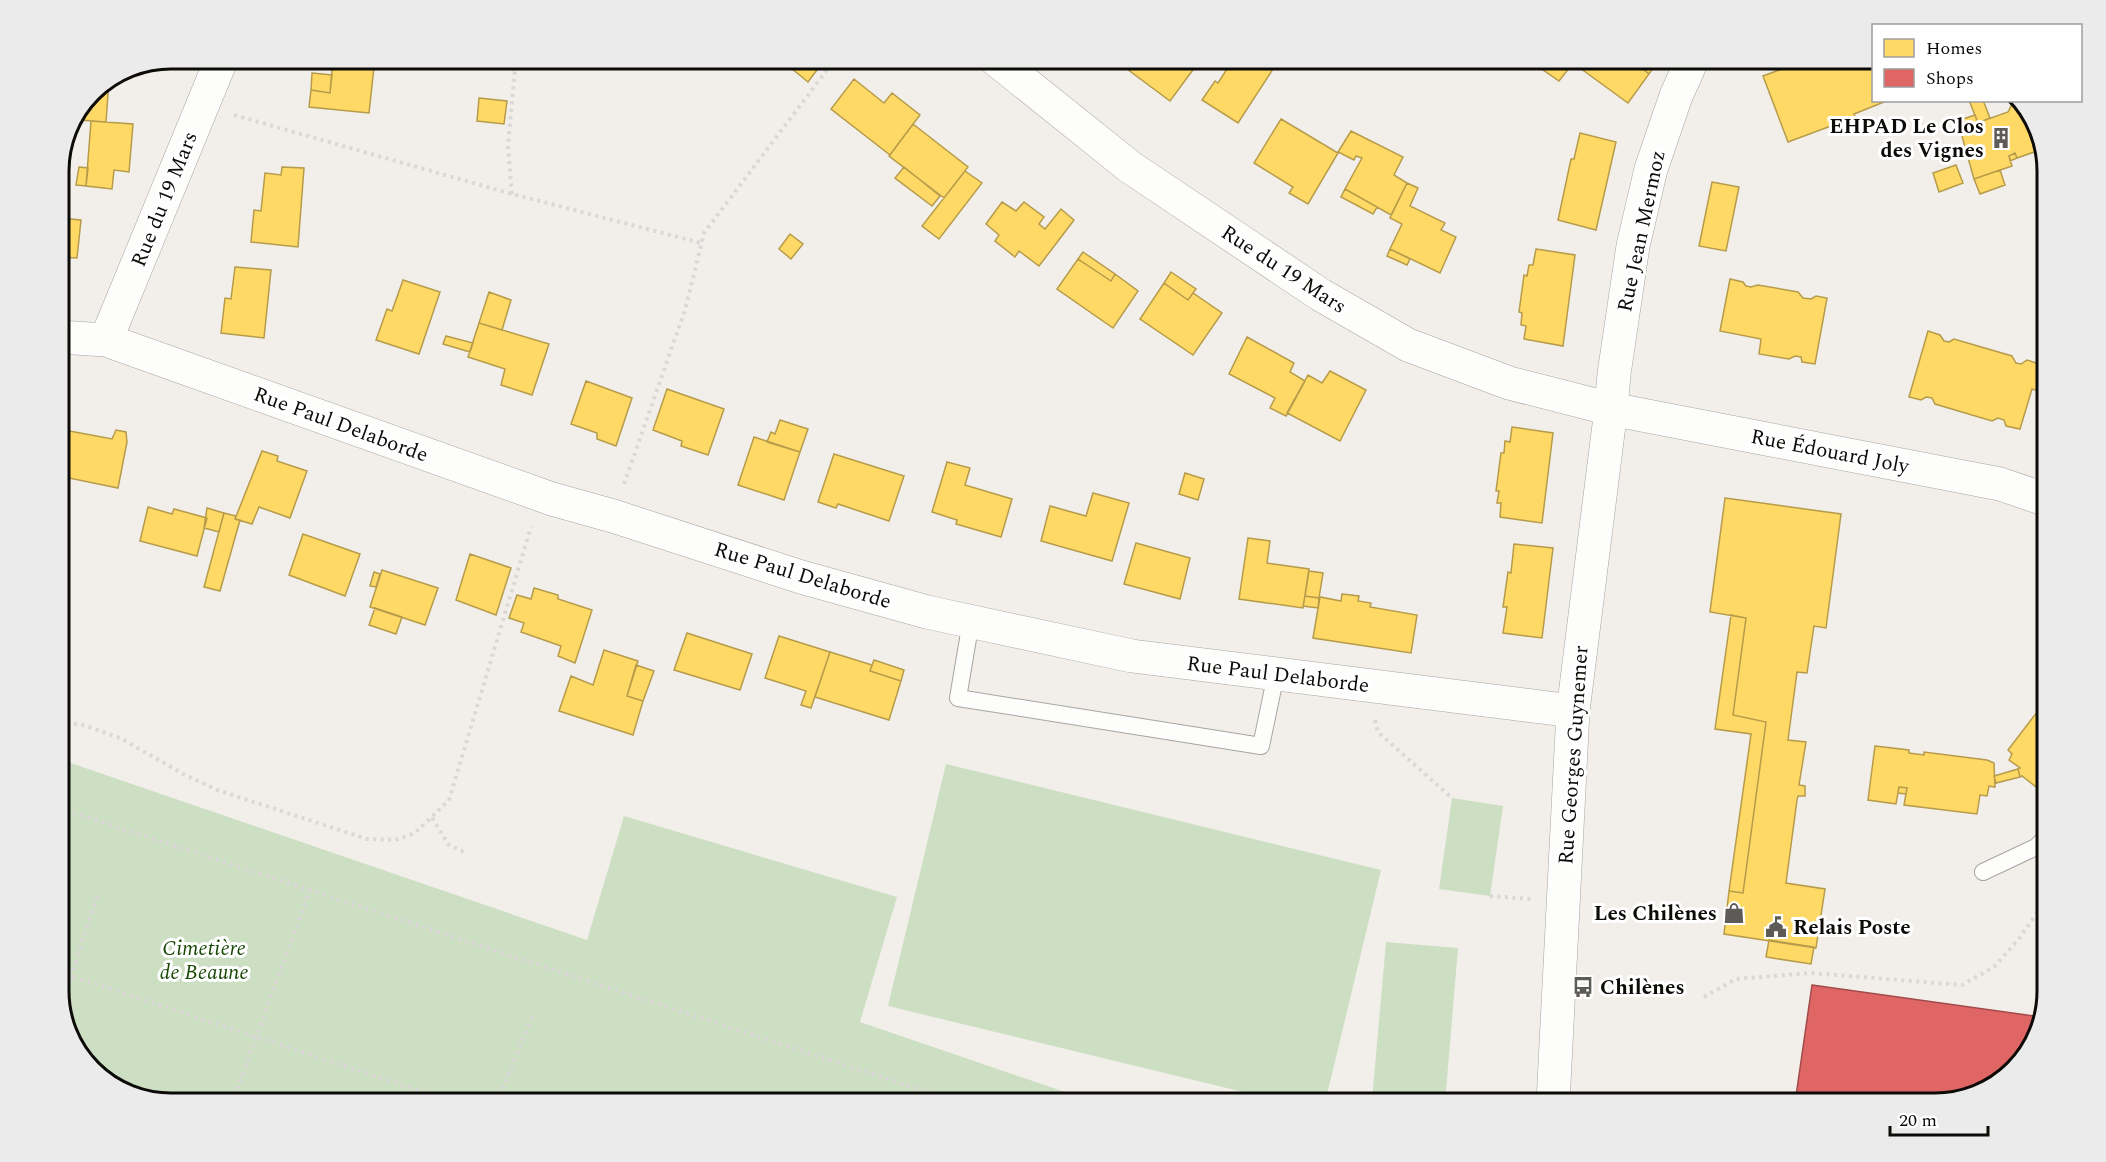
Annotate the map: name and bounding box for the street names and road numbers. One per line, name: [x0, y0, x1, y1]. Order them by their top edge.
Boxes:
street label: Rue du 19 Mars: [123, 127, 207, 272]
street label: Rue Jean Mermoz: [1609, 147, 1675, 315]
street label: Rue du 19 Mars: [1214, 217, 1353, 322]
street label: Rue Paul Delaborde: [249, 378, 432, 471]
street label: Rue Édouard Joly: [1748, 421, 1913, 483]
street label: Rue Paul Delaborde: [710, 534, 895, 618]
street label: Rue Georges Guynemer: [1550, 644, 1598, 866]
street label: Rue Paul Delaborde: [1185, 648, 1371, 702]

